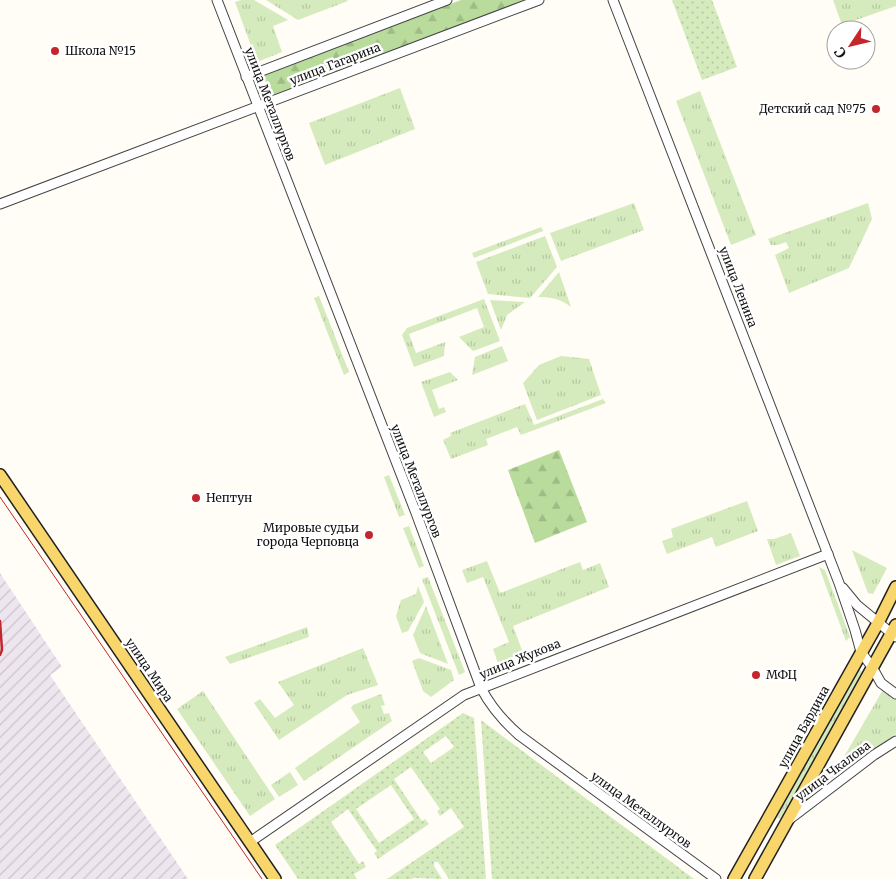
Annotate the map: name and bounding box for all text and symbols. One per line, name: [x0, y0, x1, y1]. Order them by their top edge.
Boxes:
north arrow: [826, 20, 876, 70]
street label: улица Гагарина: [287, 39, 383, 88]
place label: Школа №15: [65, 43, 136, 58]
text: С: [830, 43, 850, 61]
marker: Школа №15: [49, 45, 61, 57]
street label: улица Металлургов: [242, 45, 299, 163]
place label: Детский сад №75: [759, 101, 866, 116]
marker: Детский сад №75: [870, 103, 882, 115]
street label: улица Ленина: [716, 244, 761, 330]
street label: улица Металлургов: [388, 422, 445, 540]
place label: Нептун: [206, 490, 252, 505]
marker: Нептун: [190, 492, 202, 504]
place label: Мировые судьи города Черповца: [257, 520, 360, 549]
marker: Мировые судьи города Черповца: [363, 529, 375, 541]
street label: улица Мира: [123, 635, 177, 705]
street label: улица Жукова: [477, 635, 563, 682]
place label: МФЦ: [766, 667, 797, 682]
marker: МФЦ: [750, 669, 762, 681]
street label: улица Бардина: [775, 683, 833, 771]
street label: улица Чкалова: [792, 737, 874, 804]
street label: улица Металлургов: [588, 768, 694, 851]

